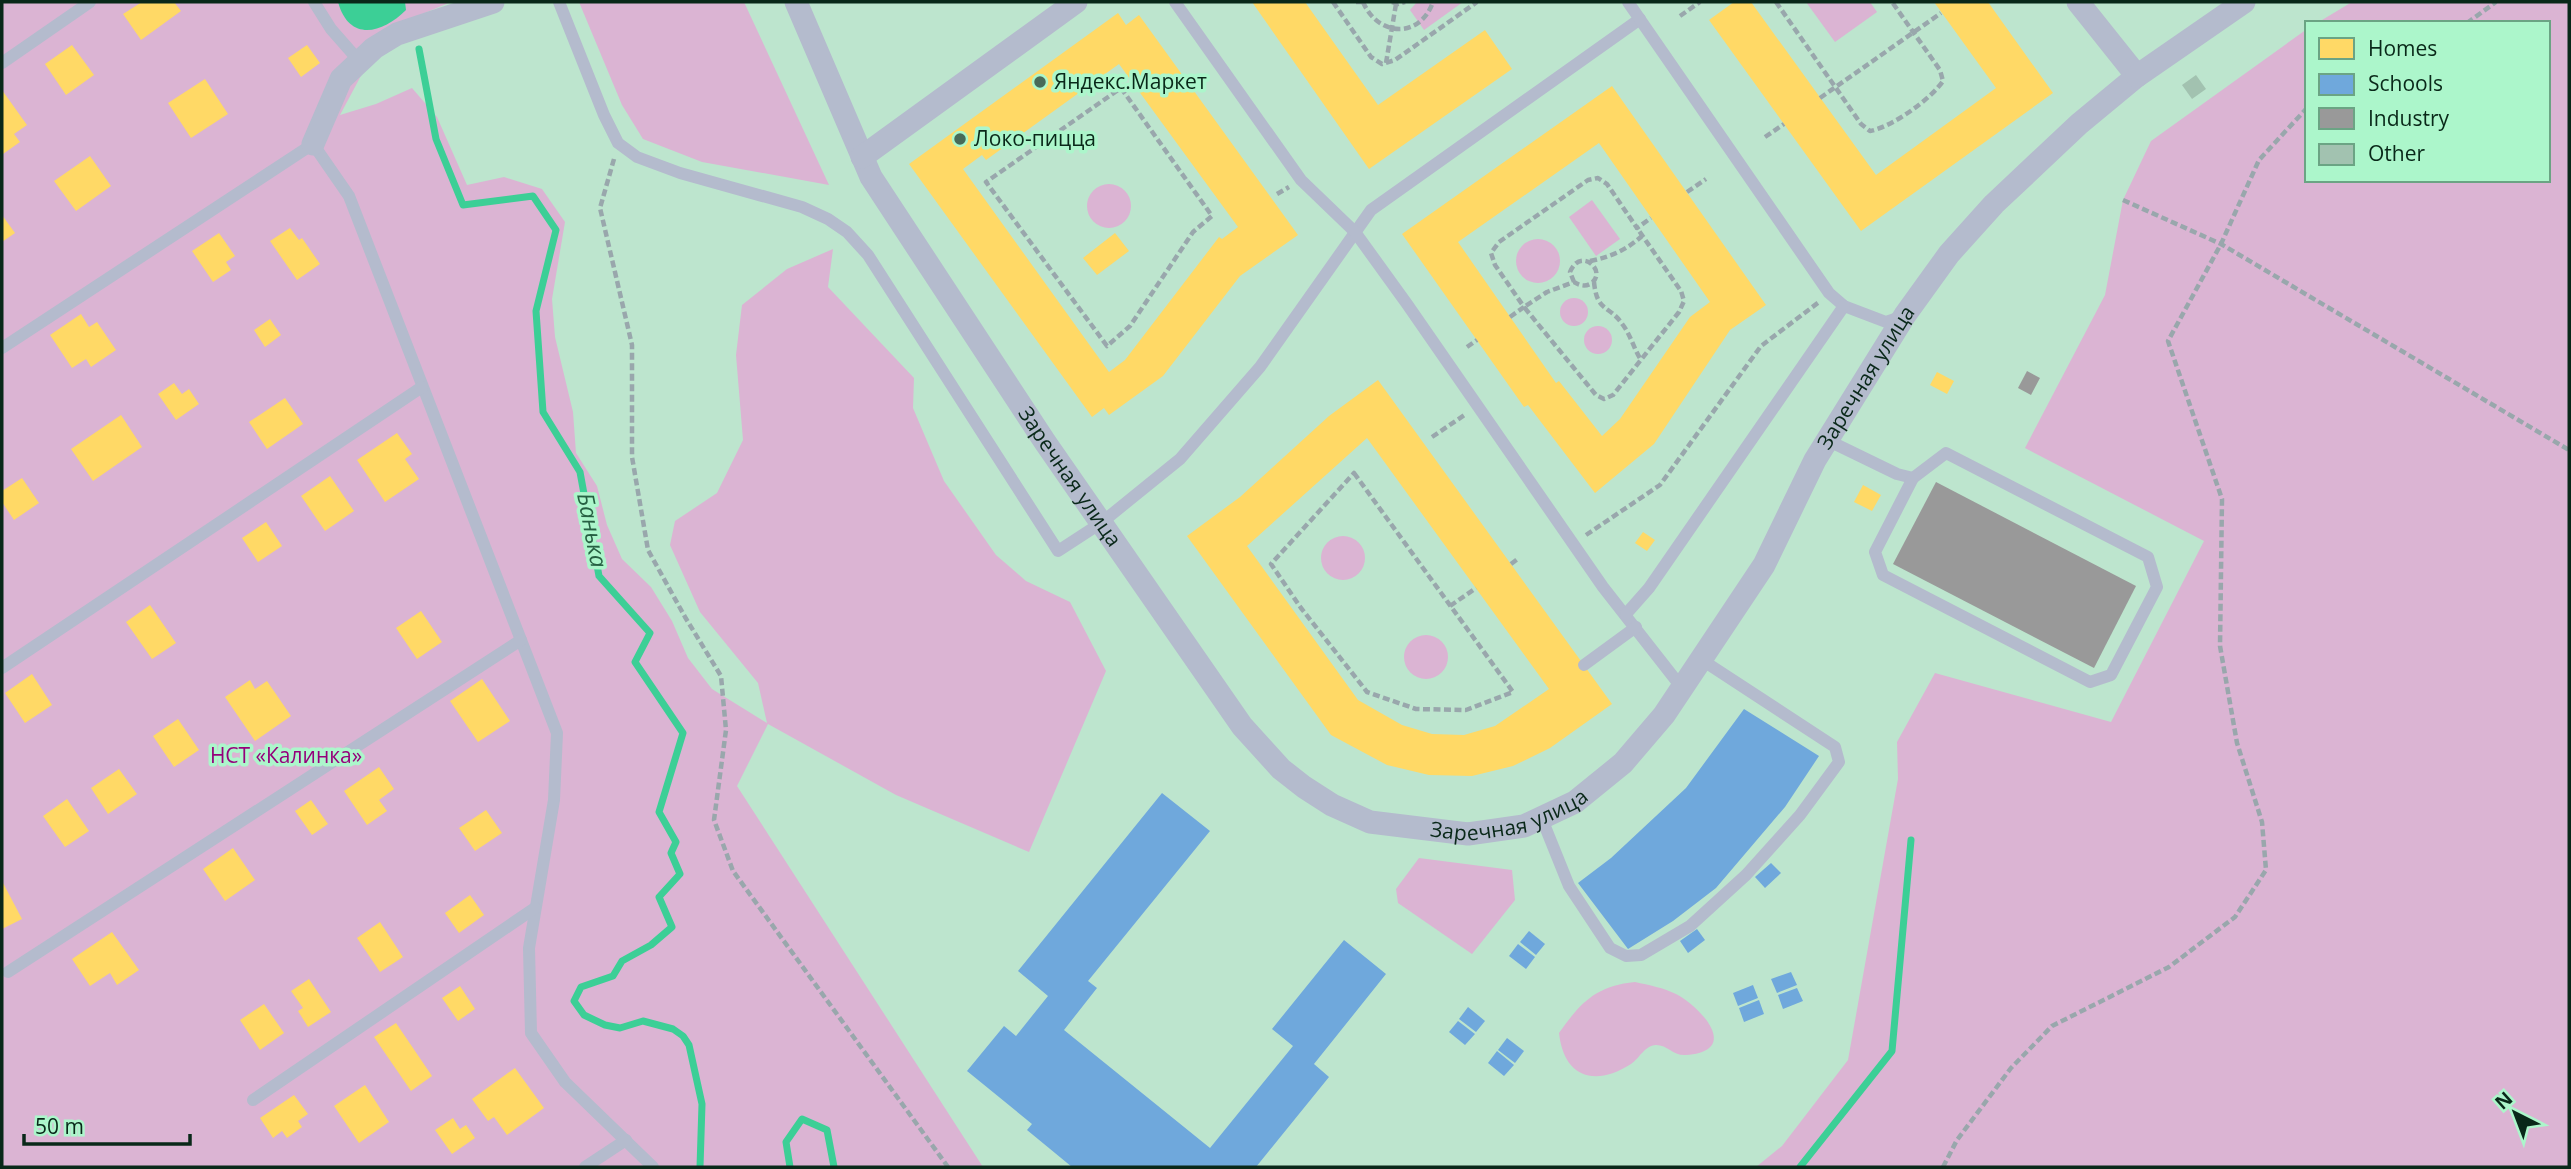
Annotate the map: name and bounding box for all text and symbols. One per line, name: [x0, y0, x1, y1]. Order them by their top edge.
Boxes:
legend: [2305, 21, 2550, 182]
text: Homes: [2368, 34, 2437, 62]
place label: Яндекс.Маркет: [1054, 67, 1207, 95]
text: Schools: [2368, 69, 2443, 97]
marker: Яндекс.Маркет: [1032, 74, 1048, 90]
text: Industry: [2368, 104, 2450, 132]
place label: Локо-пицца: [974, 124, 1096, 152]
marker: Локо-пицца: [952, 131, 968, 147]
text: Other: [2368, 139, 2425, 167]
street label: Заречная улица: [1810, 299, 1921, 454]
street label: Заречная улица: [1012, 401, 1128, 552]
water label: Банька: [570, 490, 616, 570]
park label: НСТ «Калинка»: [210, 741, 362, 769]
street label: Заречная улица: [1429, 782, 1593, 847]
north arrow: [2480, 1078, 2550, 1148]
text: N: [2489, 1086, 2518, 1115]
scale bar: [24, 1102, 191, 1146]
text: 50 m: [35, 1112, 84, 1140]

